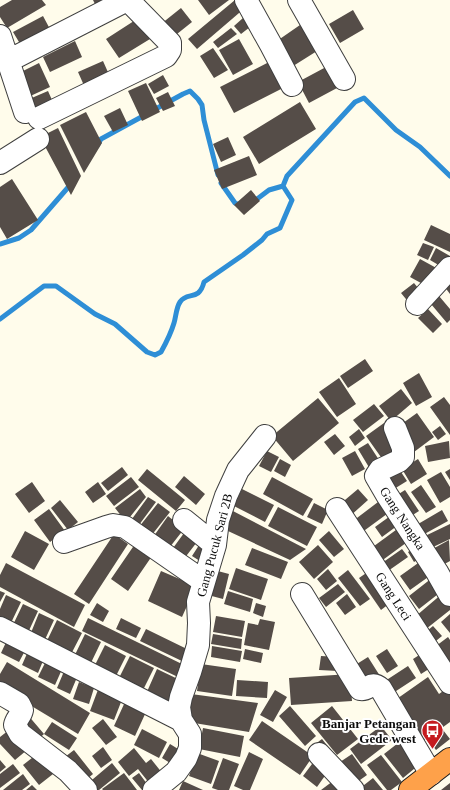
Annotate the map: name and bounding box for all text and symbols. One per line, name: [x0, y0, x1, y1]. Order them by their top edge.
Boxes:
street label: Gang Nangka: [377, 484, 429, 553]
street label: Gang Pucuk Sari 2B: [193, 491, 236, 599]
street label: Gang Leci: [372, 569, 415, 624]
place label: Banjar Petangan Gede west: [322, 716, 417, 746]
bus stop icon: Banjar Petangan Gede west: [419, 717, 445, 750]

